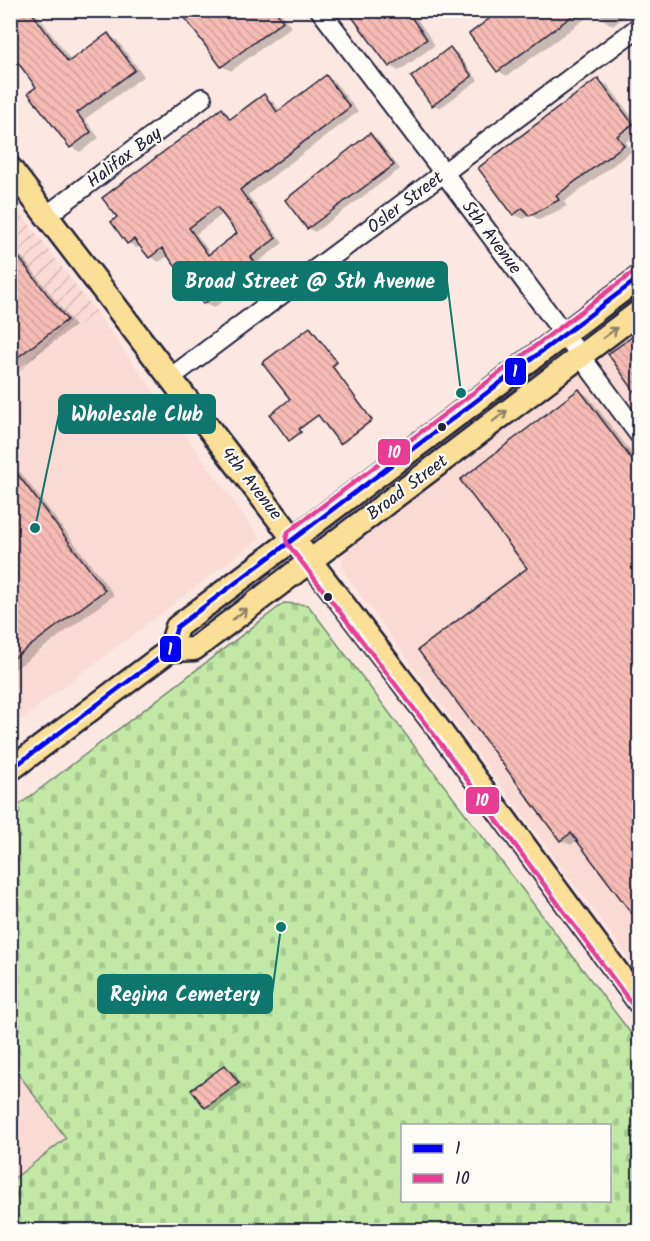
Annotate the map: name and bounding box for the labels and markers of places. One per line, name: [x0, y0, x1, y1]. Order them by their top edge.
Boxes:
callout: Broad Street @ 5th Avenue: [173, 262, 447, 300]
callout: Wholesale Club: [59, 395, 215, 433]
unlabelled marker: [436, 421, 448, 433]
unlabelled marker: [322, 591, 334, 603]
callout: Regina Cemetery: [98, 975, 272, 1013]

